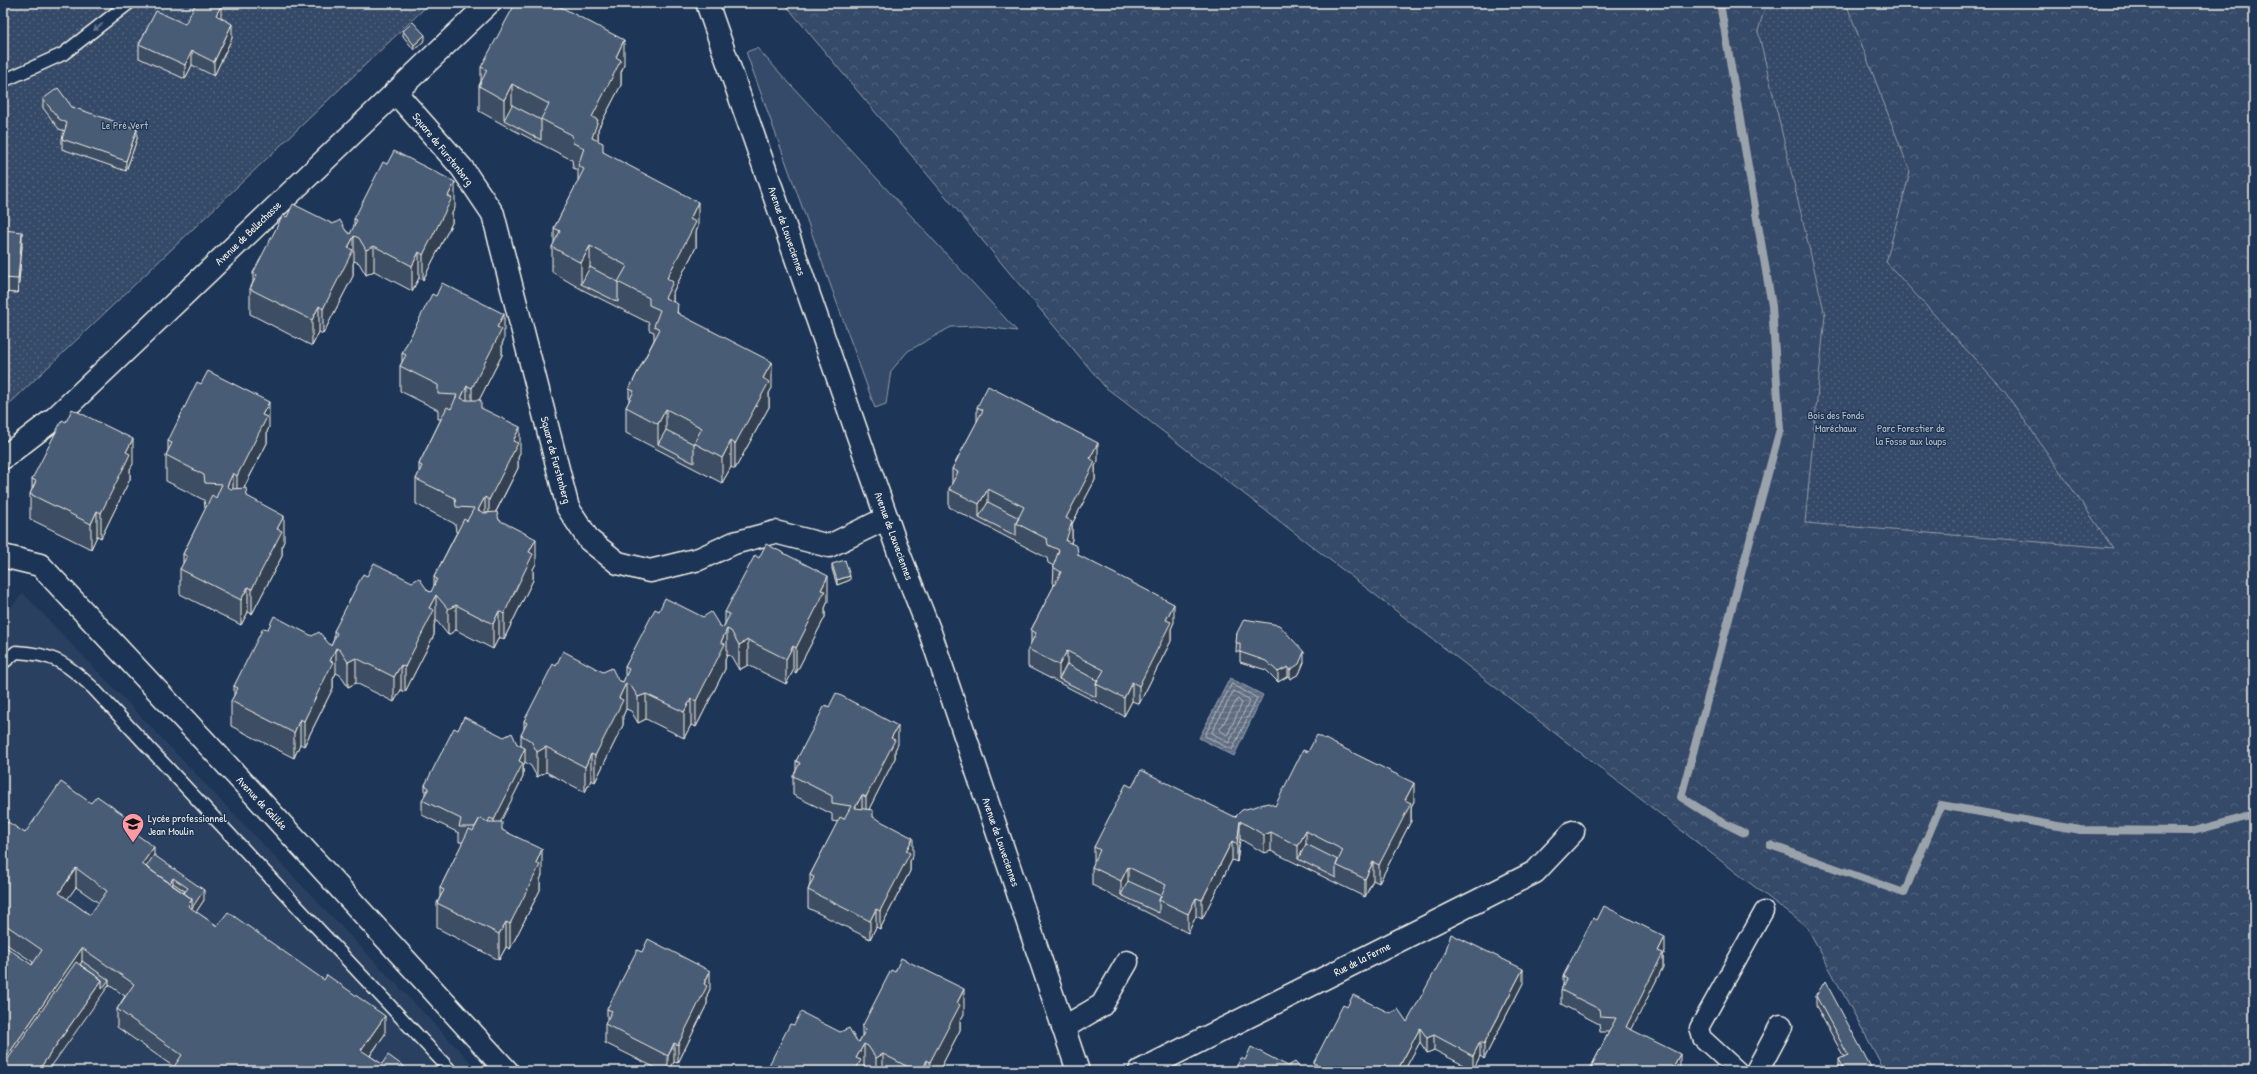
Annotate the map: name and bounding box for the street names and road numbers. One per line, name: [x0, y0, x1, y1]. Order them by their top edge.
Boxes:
street label: Square de Furstenberg: [409, 110, 477, 188]
street label: Avenue de Louveciennes: [765, 185, 809, 277]
street label: Avenue de Bellechasse: [212, 197, 285, 268]
street label: Square de Furstenberg: [538, 415, 574, 505]
street label: Avenue de Louveciennes: [872, 490, 916, 582]
street label: Avenue de Galilée: [234, 773, 291, 833]
street label: Avenue de Louveciennes: [979, 796, 1023, 888]
street label: Rue de la Ferme: [1331, 938, 1393, 979]

